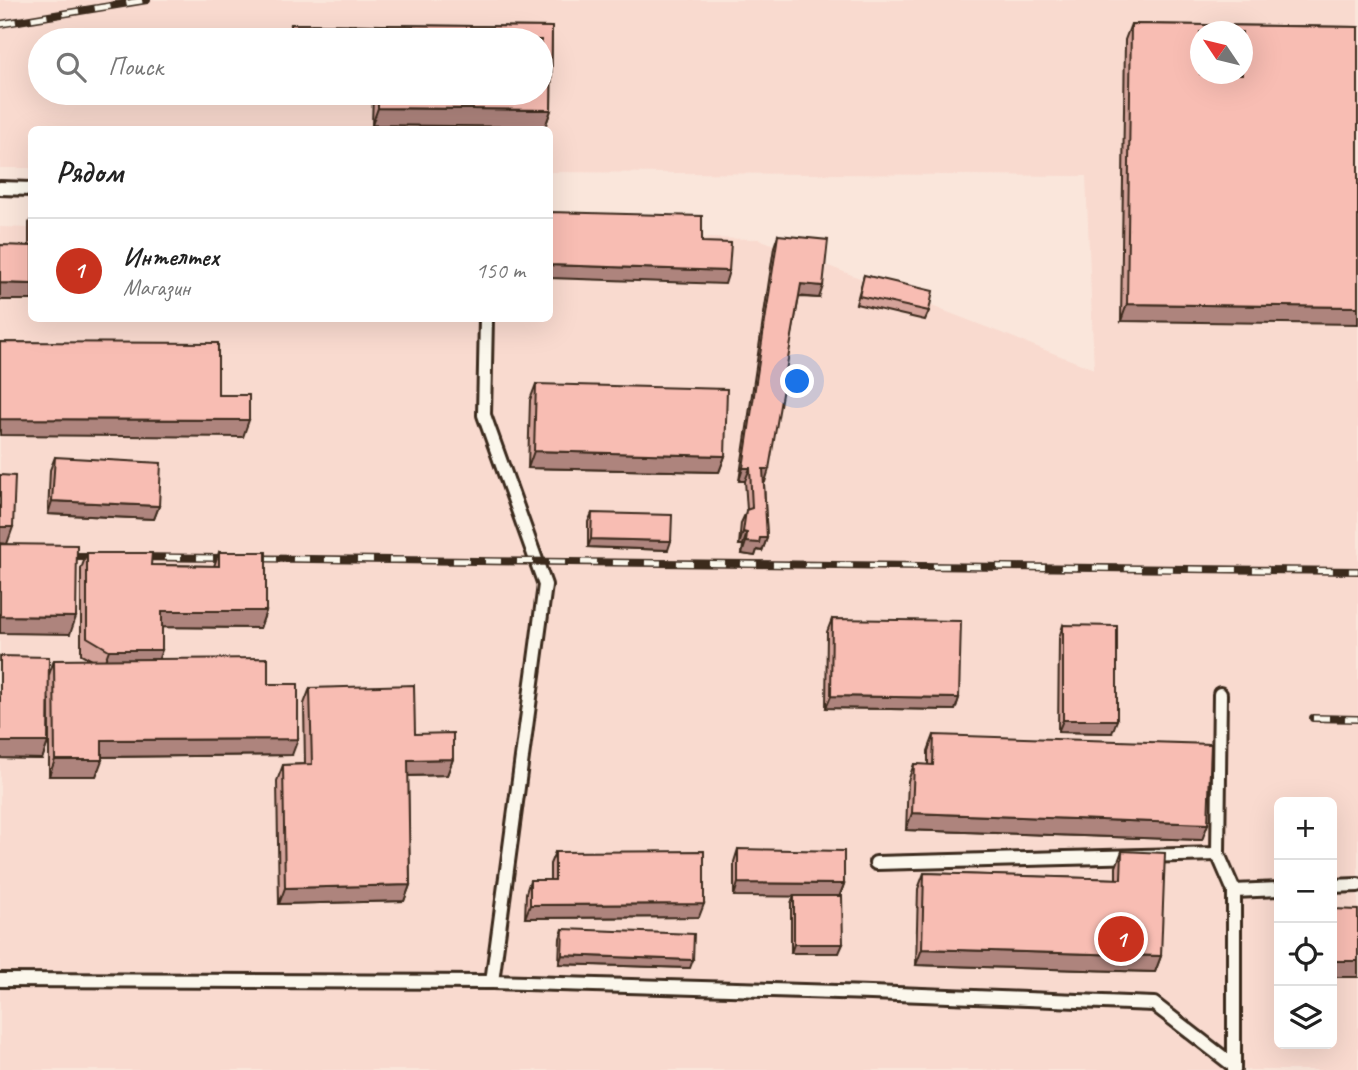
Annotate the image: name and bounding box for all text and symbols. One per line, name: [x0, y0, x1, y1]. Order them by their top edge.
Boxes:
north arrow: [1190, 21, 1253, 84]
search box: [28, 28, 553, 105]
icon: search: [52, 48, 90, 86]
text: Поиск: [108, 50, 163, 83]
text: Рядом: [56, 153, 123, 191]
text: Интелтех: [123, 240, 219, 273]
text: 1: [74, 256, 84, 285]
text: 150 m: [476, 256, 525, 285]
text: Магазин: [123, 273, 190, 302]
your location: [780, 364, 814, 398]
map controls: [1274, 797, 1337, 1049]
button: +: [1274, 797, 1337, 860]
button: −: [1274, 860, 1337, 923]
pin: 1: [1098, 913, 1144, 965]
button: locate: [1274, 923, 1337, 986]
button: layers: [1274, 986, 1337, 1049]

